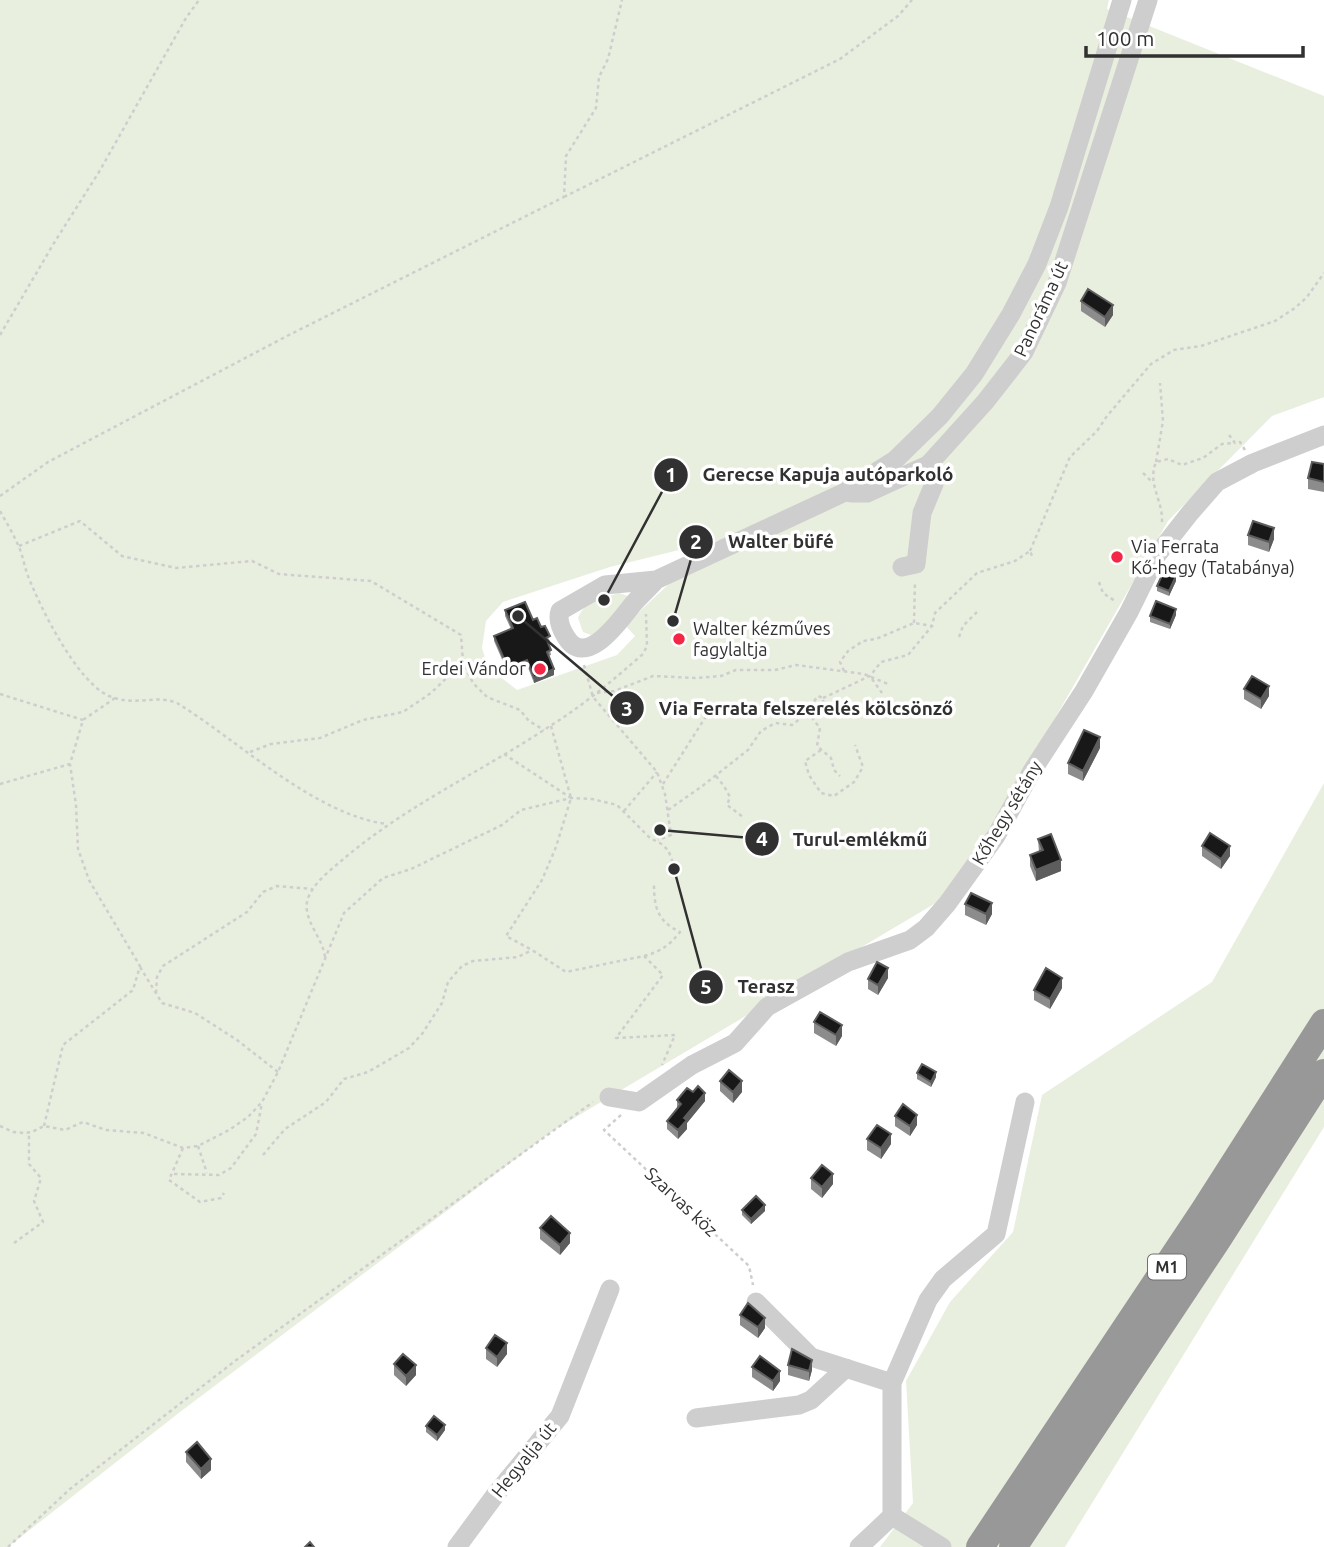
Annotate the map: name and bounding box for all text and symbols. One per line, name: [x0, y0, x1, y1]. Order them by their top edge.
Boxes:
scale bar: [1086, 14, 1303, 58]
text: 100 m: [1096, 26, 1154, 50]
street label: Panoráma út: [1009, 258, 1071, 359]
callout: Gerecse Kapuja autóparkoló: [654, 455, 968, 495]
text: 1: [665, 462, 677, 486]
text: Gerecse Kapuja autóparkoló: [702, 463, 954, 485]
callout: Walter büfé: [679, 522, 847, 562]
text: 2: [690, 529, 702, 553]
text: Walter büfé: [728, 530, 834, 552]
place label: Via Ferrata Kő-hegy (Tatabánya): [1131, 536, 1295, 578]
marker: Via Ferrata Kő-hegy (Tatabánya): [1109, 549, 1125, 565]
place label: Walter kézműves fagylaltja: [693, 618, 831, 659]
marker: Walter kézműves fagylaltja: [671, 631, 687, 647]
place label: Erdei Vándor: [422, 658, 526, 678]
marker: Erdei Vándor: [532, 661, 548, 677]
callout: Via Ferrata felszerelés kölcsönző: [610, 688, 967, 728]
text: 3: [621, 696, 633, 720]
text: Via Ferrata felszerelés kölcsönző: [659, 697, 953, 719]
street label: Kőhegy sétány: [967, 757, 1045, 868]
callout: Turul-emlékmű: [744, 819, 942, 859]
text: 4: [756, 826, 768, 850]
text: Turul-emlékmű: [793, 828, 927, 850]
callout: Terasz: [689, 967, 809, 1007]
text: 5: [700, 974, 712, 998]
text: Terasz: [737, 975, 795, 997]
street label: Szarvas köz: [641, 1163, 722, 1240]
road number: M1: [1148, 1254, 1186, 1280]
street label: Hegyalja út: [487, 1418, 559, 1501]

